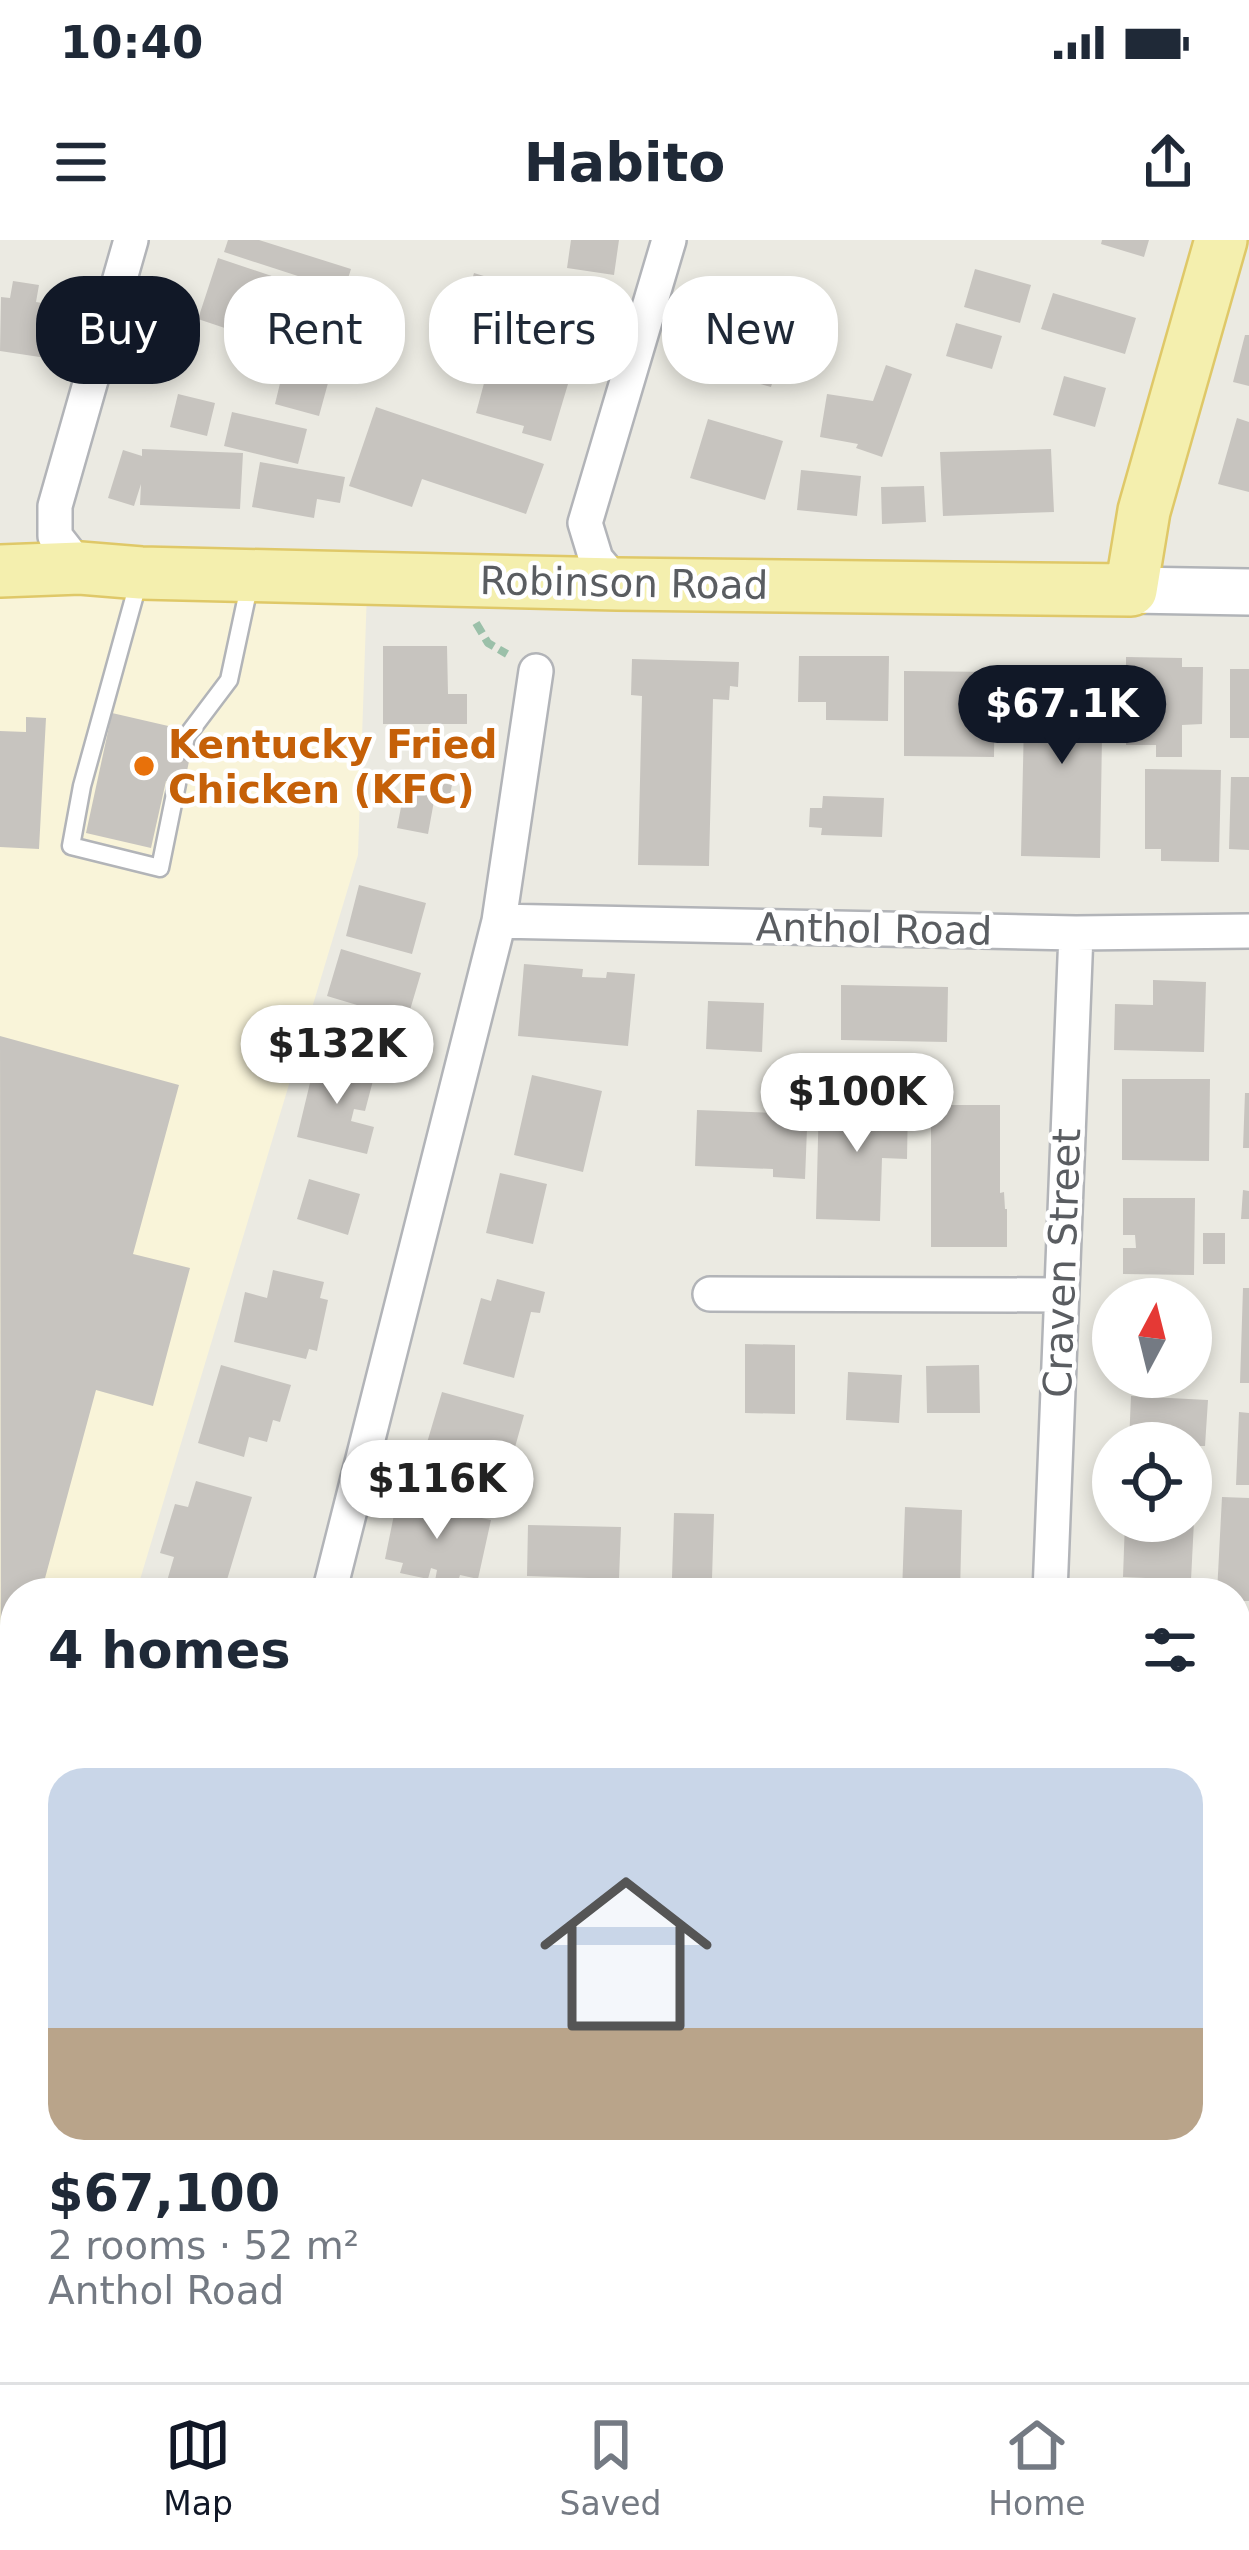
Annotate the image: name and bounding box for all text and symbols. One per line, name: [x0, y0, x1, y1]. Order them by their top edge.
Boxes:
text: 10:40: [60, 16, 203, 69]
icon: menu: [48, 129, 114, 195]
icon: share: [1135, 129, 1201, 195]
text: Habito: [524, 131, 725, 194]
chip: Buy: [36, 276, 200, 384]
chip: Rent: [224, 276, 405, 384]
chip: Filters: [429, 276, 638, 384]
chip: New: [662, 276, 838, 384]
street label: Robinson Road: [479, 558, 769, 608]
pin: $67.1K: [964, 665, 1160, 767]
text: $67.1K: [985, 681, 1139, 726]
place label: Kentucky Fried Chicken (KFC): [168, 722, 497, 812]
marker: Kentucky Fried Chicken (KFC): [131, 753, 157, 779]
street label: Anthol Road: [755, 904, 993, 954]
pin: $132K: [253, 1005, 421, 1107]
text: $132K: [268, 1021, 406, 1066]
pin: $100K: [773, 1053, 941, 1155]
text: $100K: [788, 1069, 926, 1114]
street label: Craven Street: [1035, 1127, 1089, 1399]
north arrow: [1092, 1278, 1212, 1398]
map controls: [1092, 1278, 1212, 1542]
button: locate: [1092, 1422, 1212, 1542]
pin: $116K: [353, 1440, 521, 1542]
text: $116K: [368, 1456, 506, 1501]
icon: filters: [1137, 1617, 1203, 1683]
text: 4 homes: [48, 1621, 291, 1680]
icon: home: [518, 1846, 734, 2062]
text: $67,100: [48, 2164, 280, 2223]
text: 2 rooms · 52 m²: [48, 2223, 359, 2268]
text: Anthol Road: [48, 2268, 284, 2313]
tab: Map: [163, 2412, 233, 2523]
tab: Saved: [560, 2412, 662, 2523]
tab: Home: [988, 2412, 1086, 2523]

